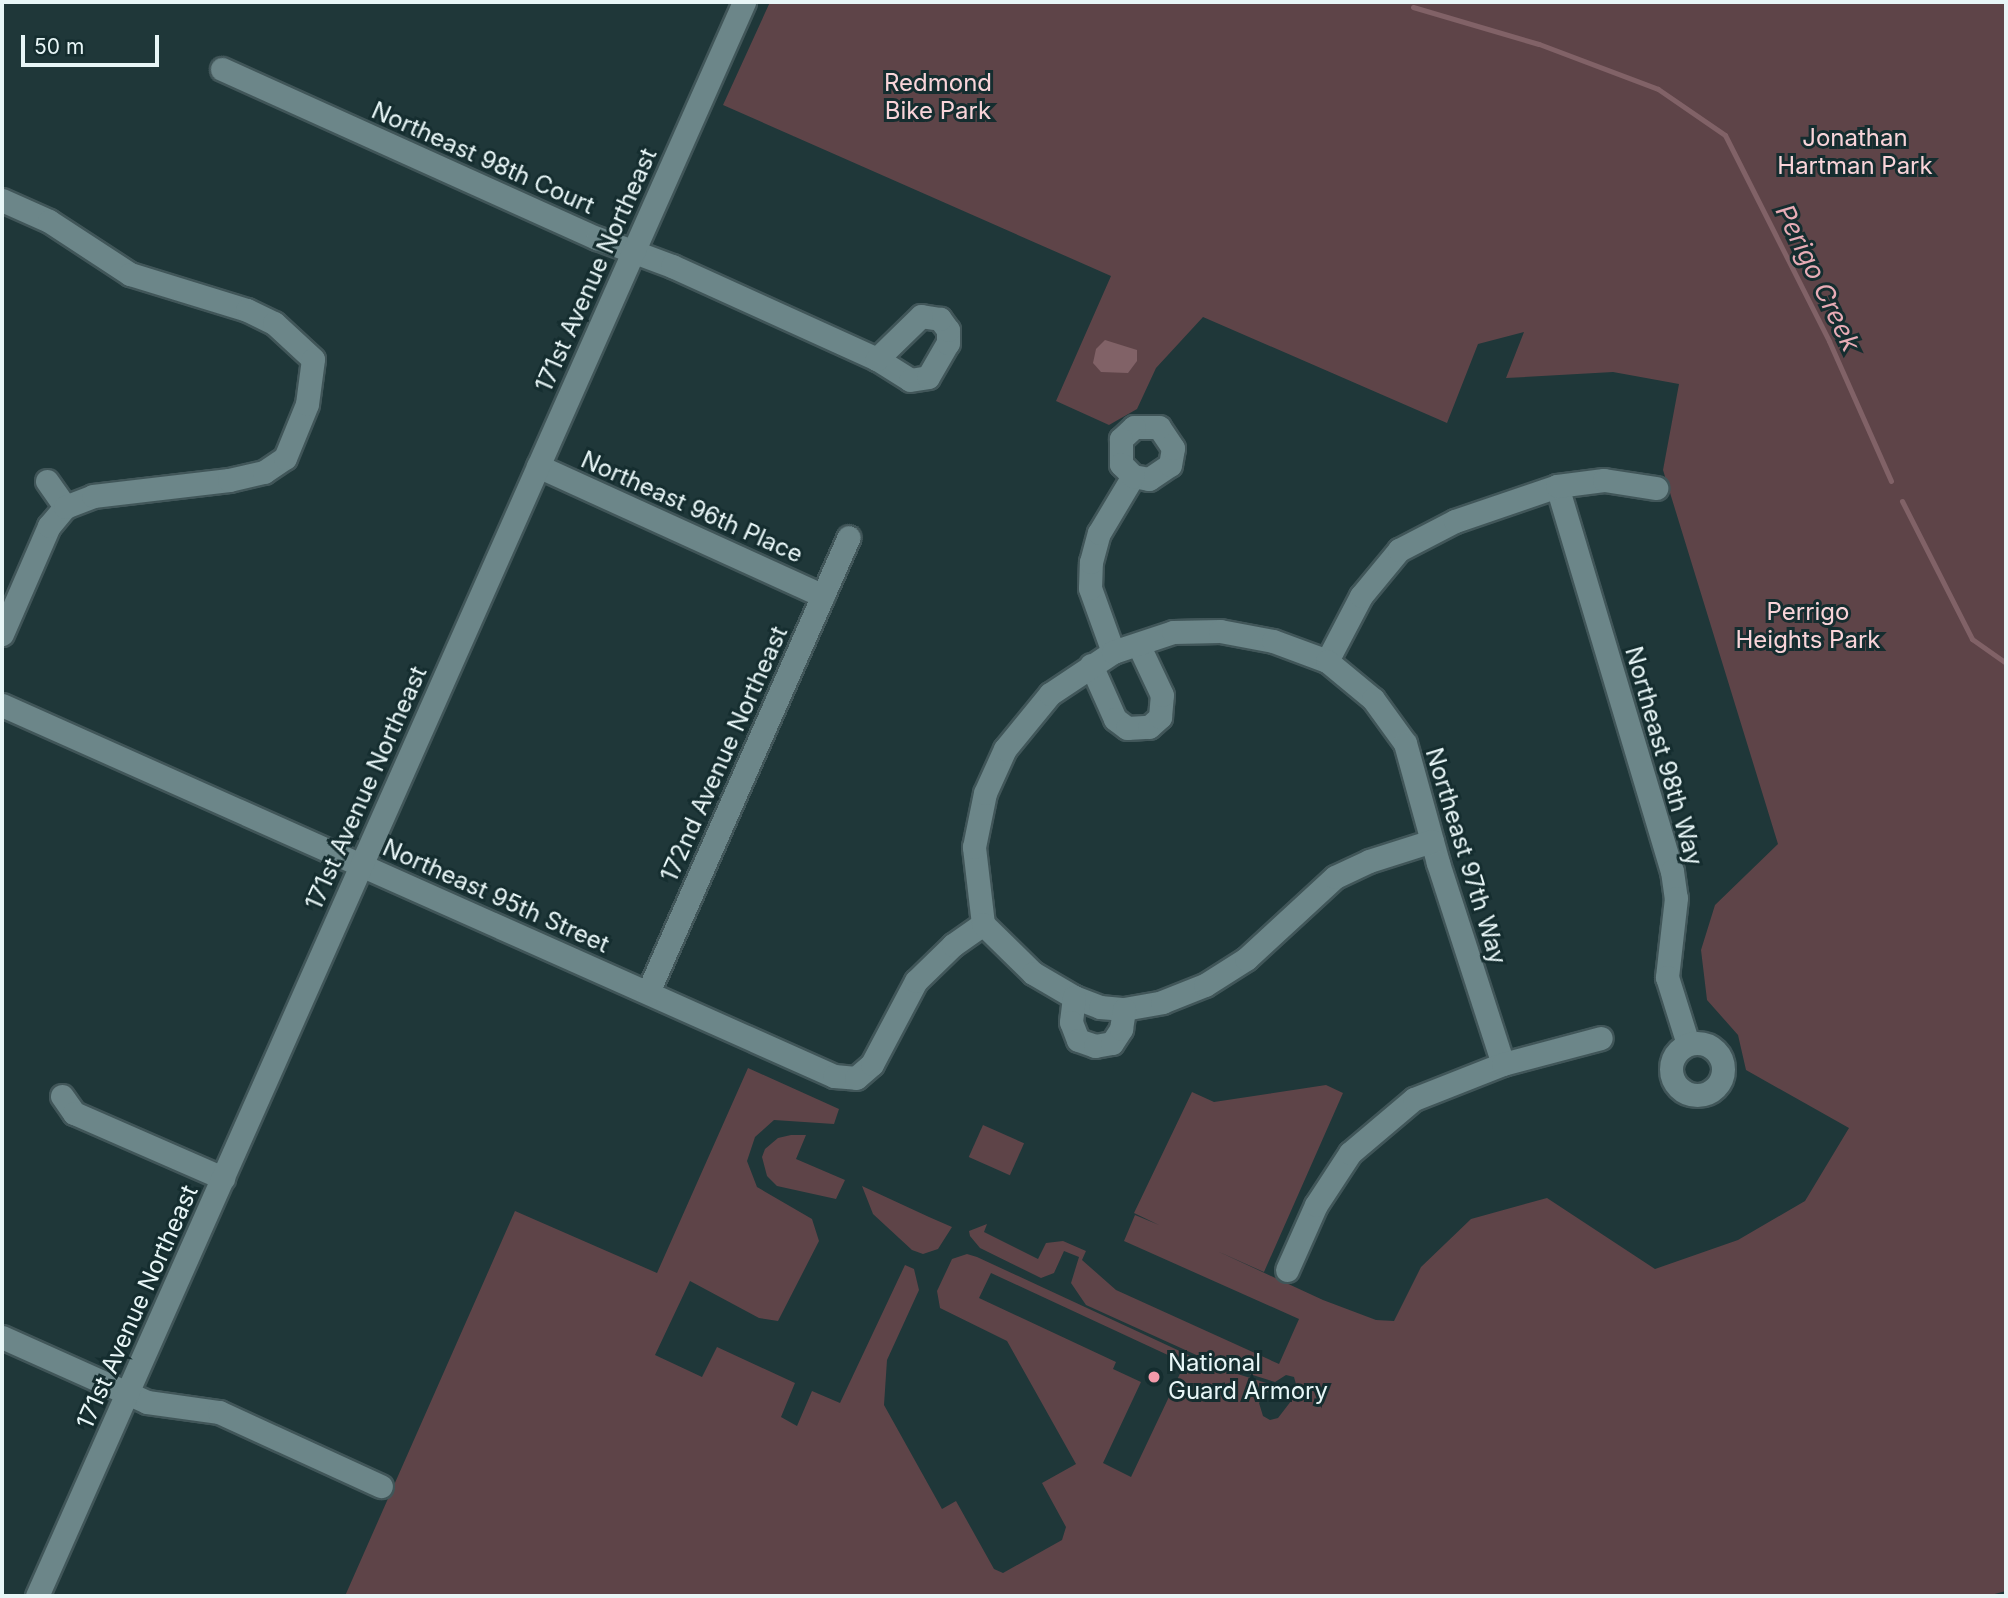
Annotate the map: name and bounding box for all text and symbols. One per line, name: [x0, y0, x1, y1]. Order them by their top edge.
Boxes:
scale bar: [24, 21, 163, 65]
text: 50 m: [34, 34, 84, 59]
park label: Redmond Bike Park: [884, 69, 992, 125]
street label: Northeast 98th Court: [367, 96, 599, 220]
park label: Jonathan Hartman Park: [1777, 124, 1933, 180]
street label: 171st Avenue Northeast: [529, 144, 663, 396]
water label: Perigo Creek: [1769, 200, 1867, 356]
street label: Northeast 96th Place: [577, 445, 807, 569]
park label: Perrigo Heights Park: [1736, 598, 1880, 654]
street label: 172nd Avenue Northeast: [655, 622, 793, 886]
street label: Northeast 98th Way: [1619, 643, 1709, 869]
street label: 171st Avenue Northeast: [299, 662, 433, 914]
street label: Northeast 97th Way: [1419, 744, 1513, 968]
street label: Northeast 95th Street: [378, 833, 614, 959]
street label: 171st Avenue Northeast: [70, 1181, 204, 1433]
place label: National Guard Armory: [1168, 1349, 1328, 1405]
marker: National Guard Armory: [1146, 1369, 1162, 1385]

